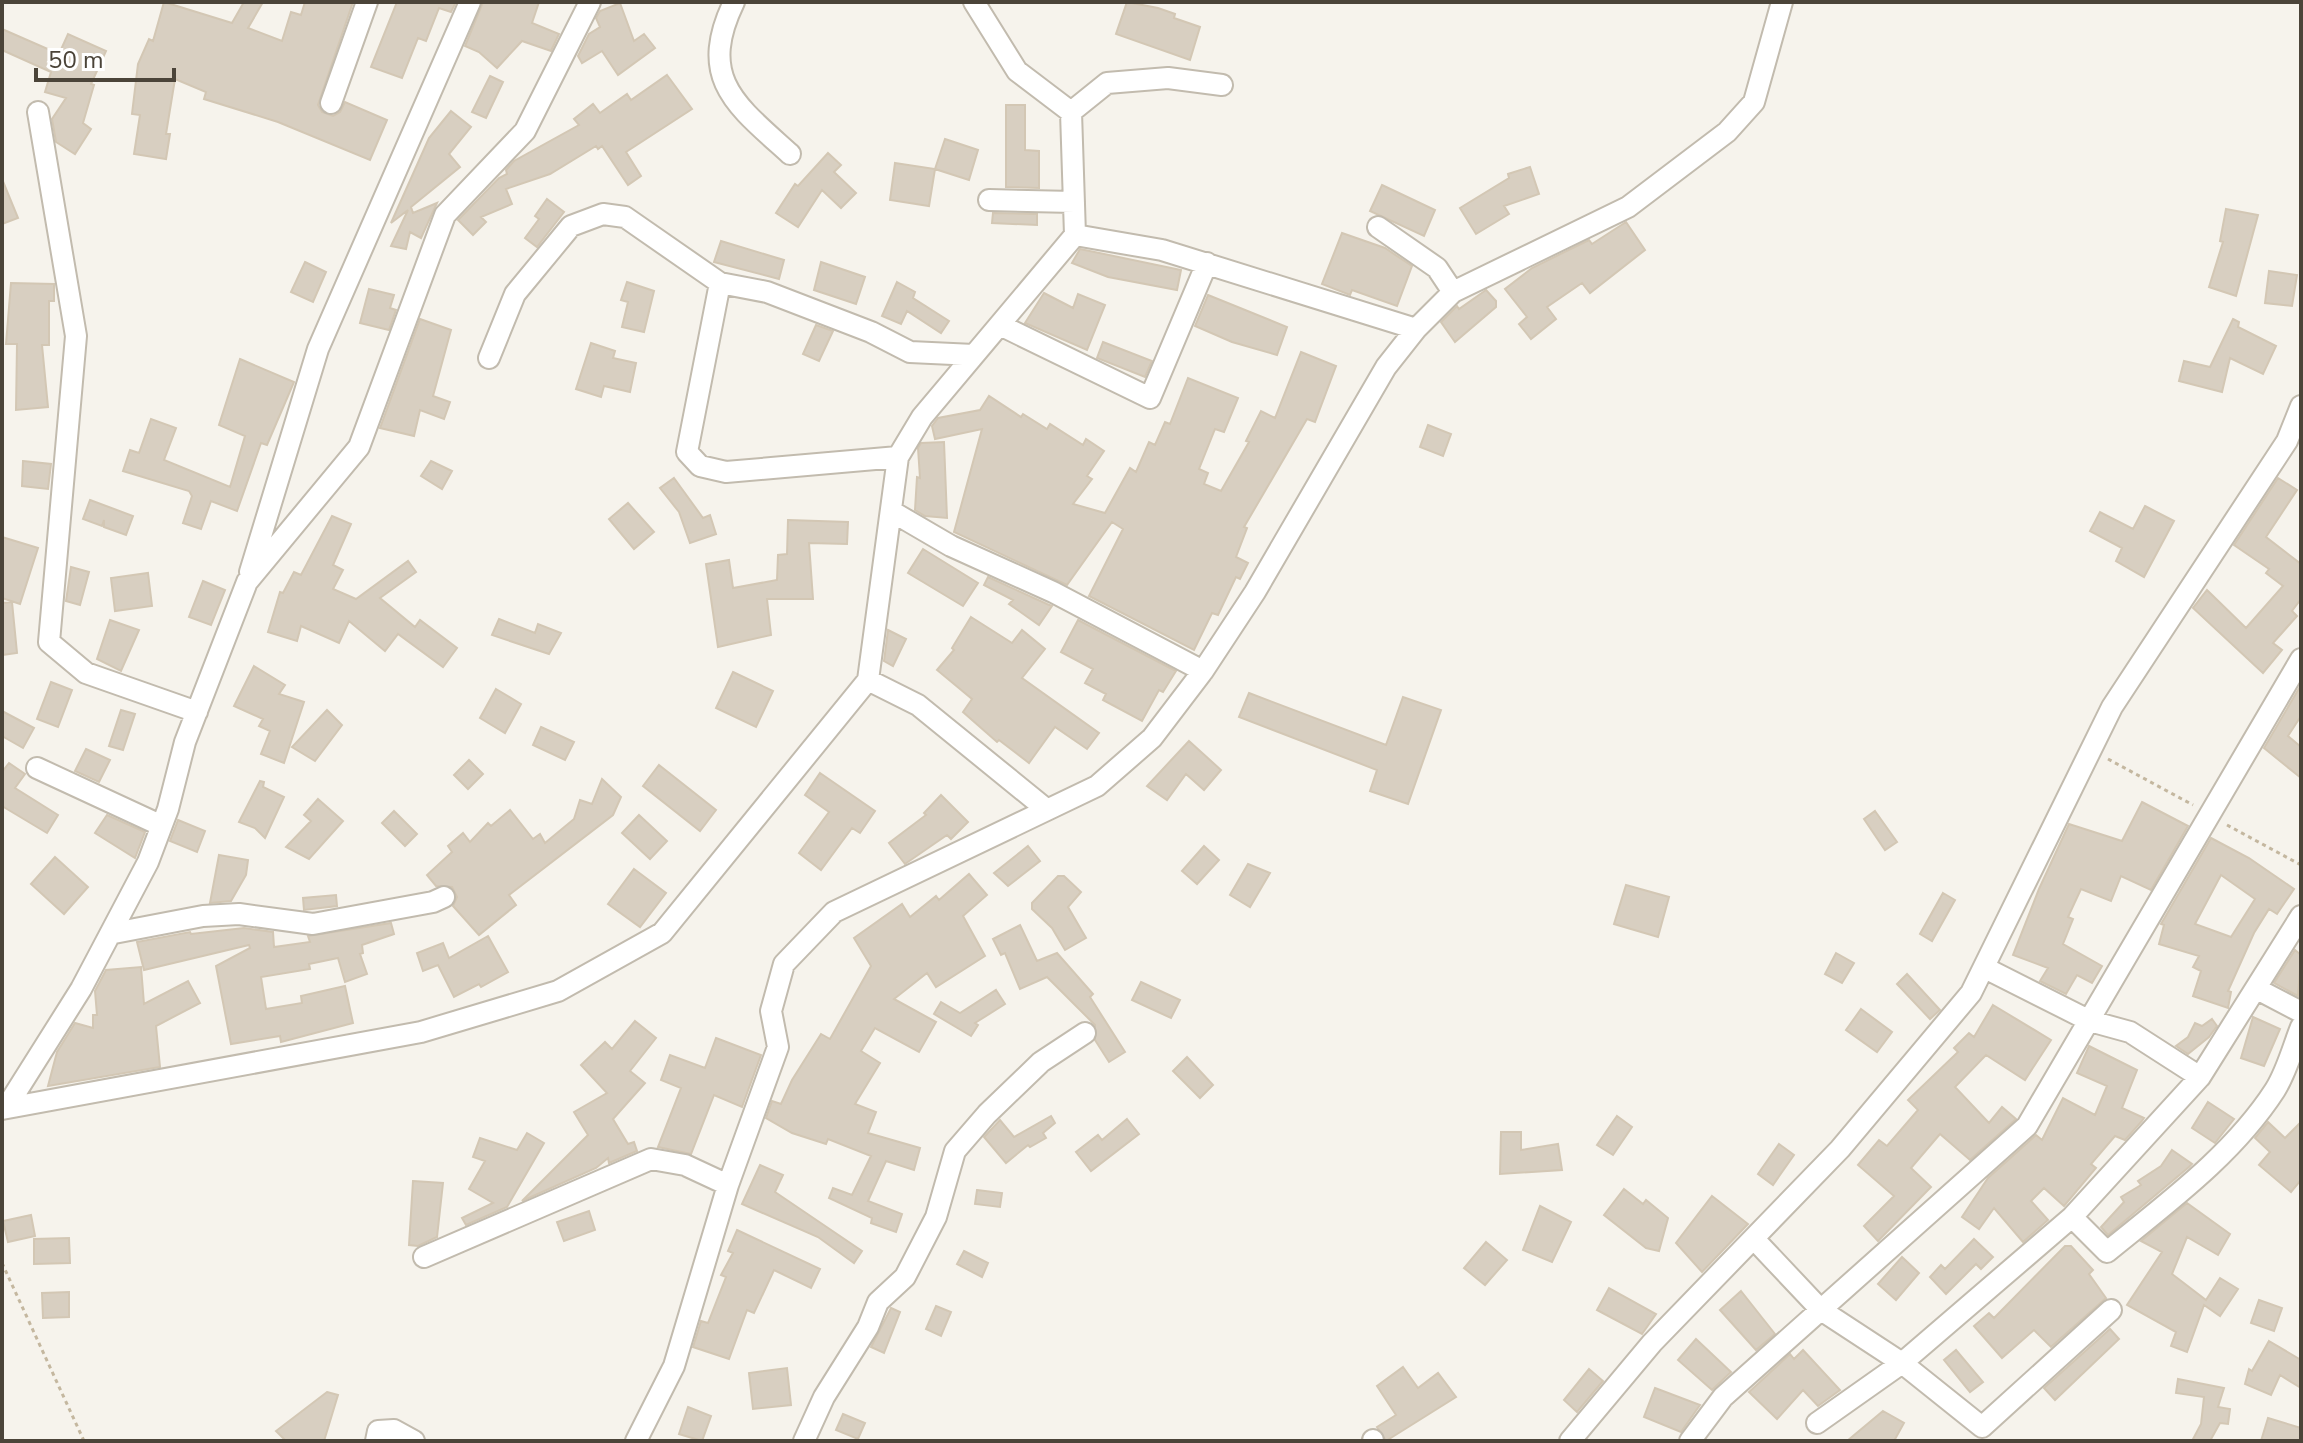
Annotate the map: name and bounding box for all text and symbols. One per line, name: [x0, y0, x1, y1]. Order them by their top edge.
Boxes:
scale bar: [36, 32, 174, 82]
text: 50 m: [48, 44, 104, 76]

